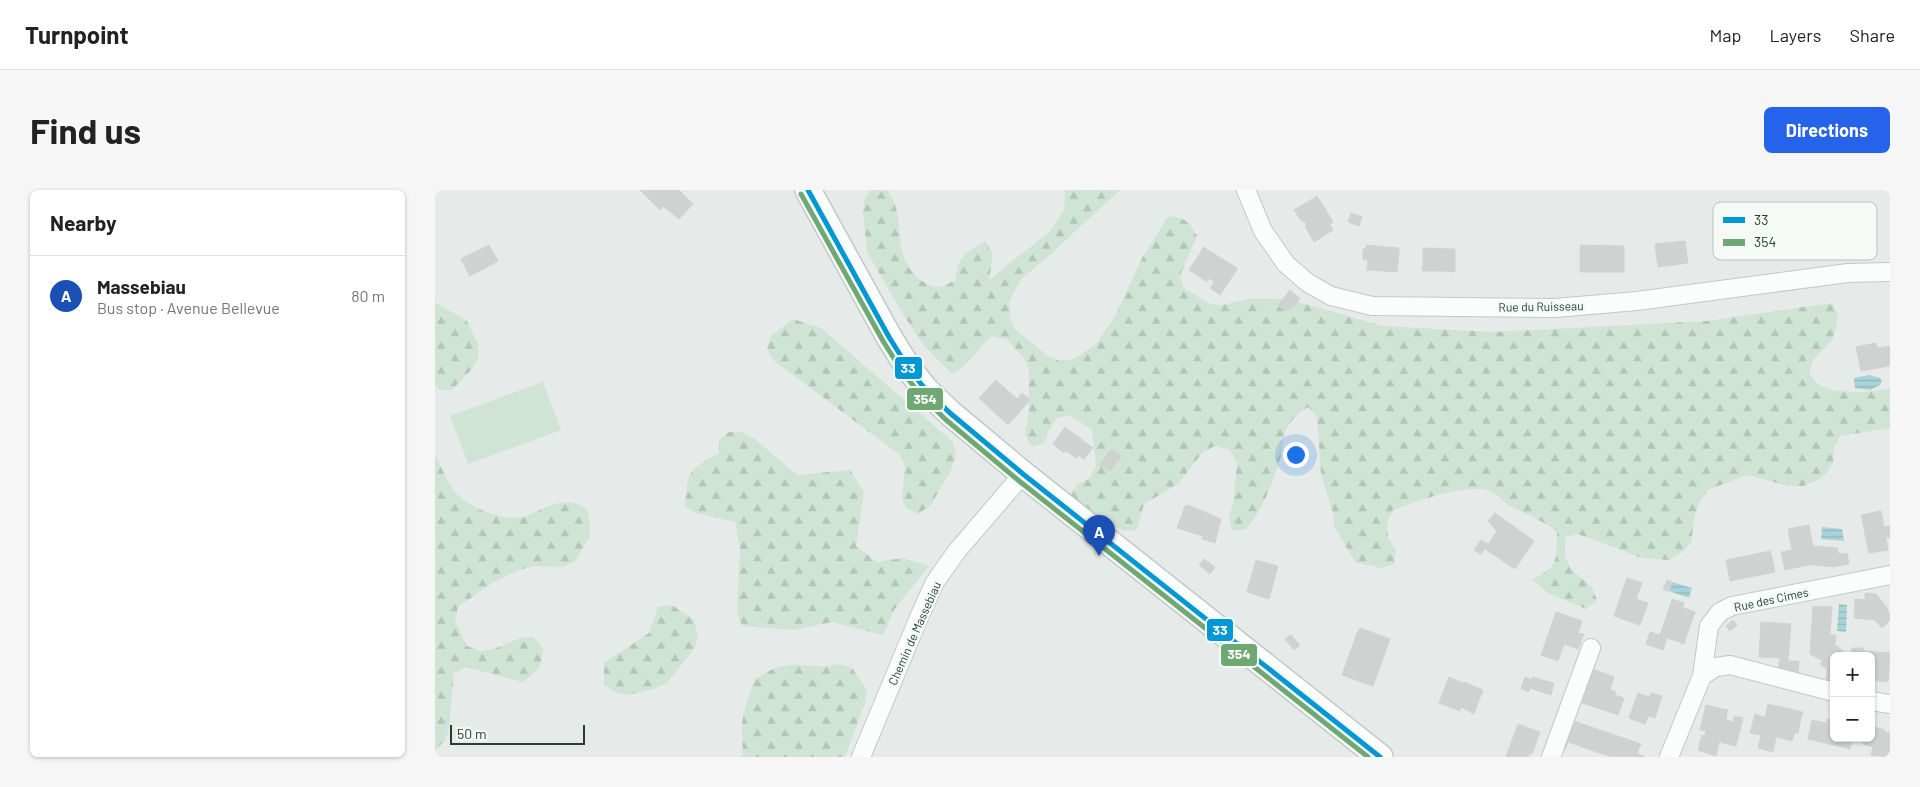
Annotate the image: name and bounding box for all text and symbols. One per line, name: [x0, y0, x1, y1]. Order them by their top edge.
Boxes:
text: Turnpoint: [25, 20, 129, 49]
text: Map: [1709, 24, 1741, 46]
text: Layers: [1769, 24, 1822, 46]
text: Share: [1850, 24, 1895, 46]
button: Directions: [1764, 107, 1890, 153]
text: Find us: [30, 109, 141, 151]
legend: [1713, 202, 1877, 260]
text: Nearby: [50, 210, 116, 235]
text: 33: [1754, 211, 1768, 228]
text: 354: [1754, 233, 1776, 250]
text: Massebiau: [97, 275, 186, 298]
text: A: [61, 286, 71, 305]
text: 80 m: [351, 286, 385, 305]
text: Bus stop · Avenue Bellevue: [97, 298, 280, 317]
street label: Rue du Ruisseau: [1498, 298, 1584, 314]
line badge: 33: [894, 356, 923, 380]
text: 33: [900, 359, 916, 376]
line badge: 354: [906, 387, 944, 411]
text: 354: [913, 390, 937, 407]
your location: [1283, 442, 1309, 468]
pin: A: [1083, 515, 1115, 556]
street label: Chemin de Massebiau: [885, 579, 943, 687]
street label: Rue des Cimes: [1732, 584, 1810, 614]
line badge: 33: [1206, 618, 1234, 642]
text: 33: [1212, 621, 1228, 638]
line badge: 354: [1220, 643, 1258, 667]
text: 354: [1227, 645, 1251, 662]
map controls: [1830, 652, 1875, 742]
button: +: [1830, 652, 1875, 697]
button: −: [1830, 697, 1875, 742]
scale bar: [450, 722, 585, 745]
text: 50 m: [457, 725, 486, 742]

